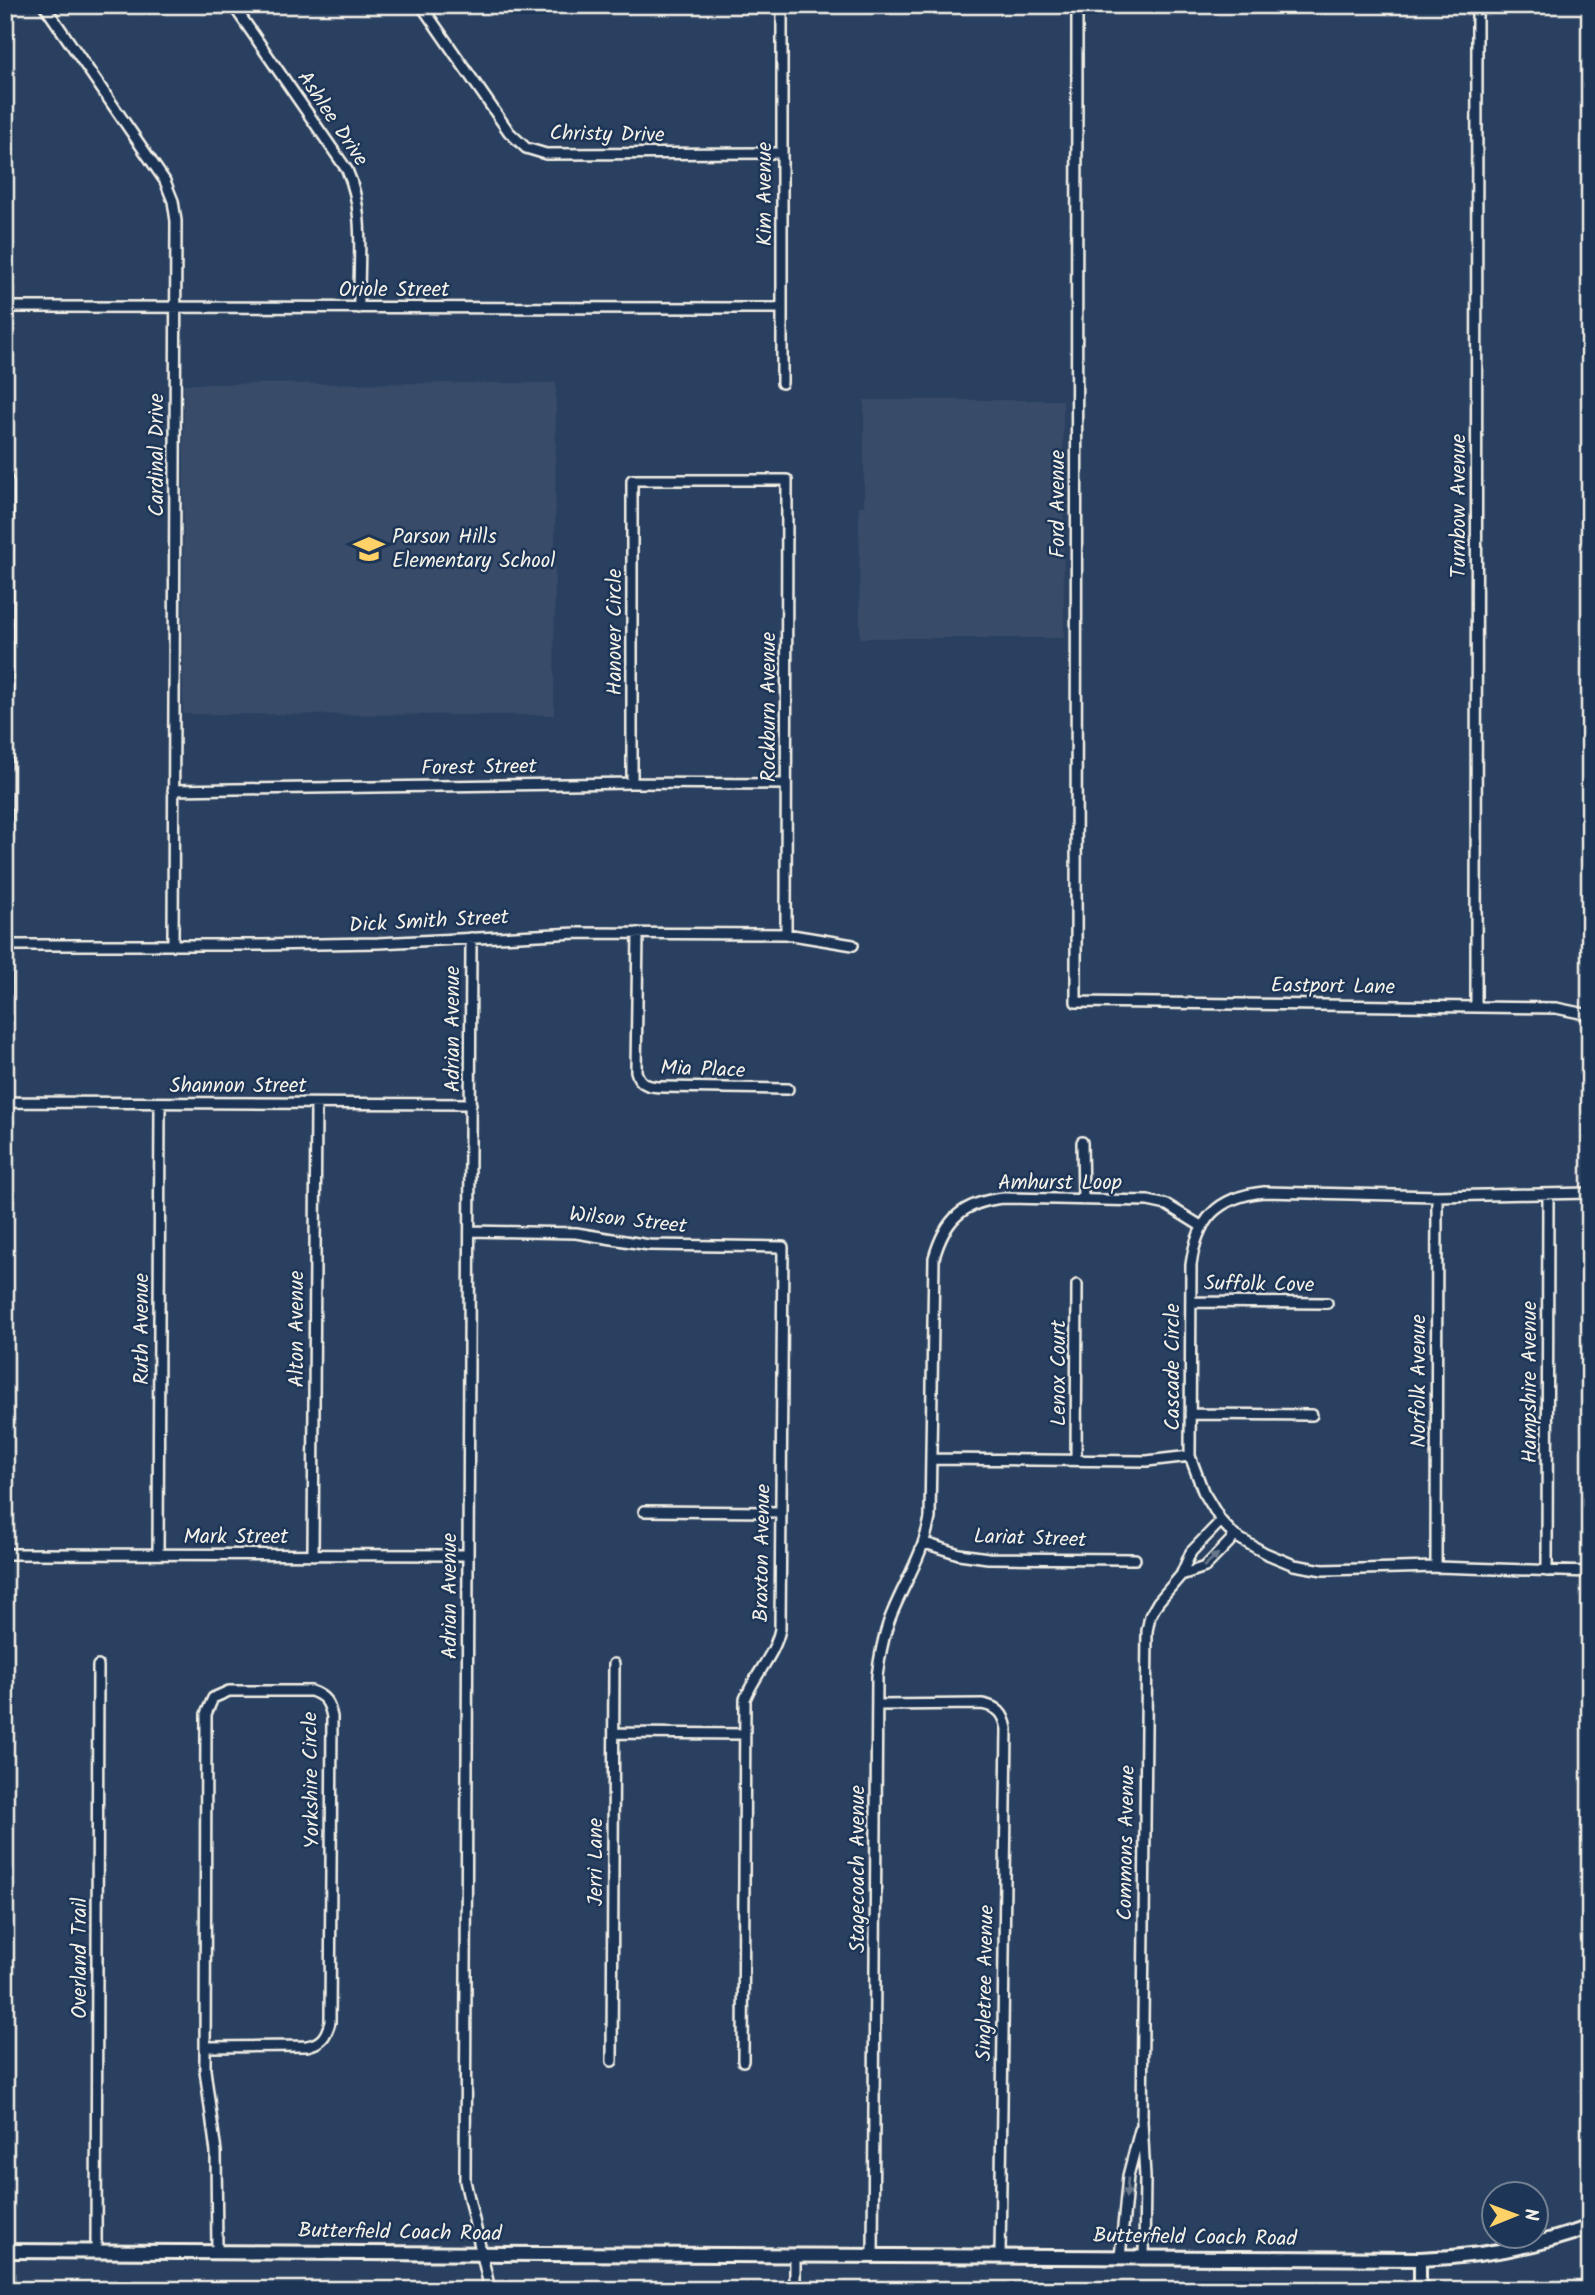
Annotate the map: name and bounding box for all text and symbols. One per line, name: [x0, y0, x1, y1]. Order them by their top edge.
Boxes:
street label: Ashlee Drive: [288, 64, 377, 174]
street label: Christy Drive: [549, 117, 665, 153]
street label: Kim Avenue: [749, 141, 782, 246]
street label: Oriole Street: [339, 274, 450, 307]
street label: Cardinal Drive: [141, 393, 174, 517]
street label: Turnbow Avenue: [1443, 433, 1476, 578]
street label: Ford Avenue: [1042, 449, 1075, 558]
place label: Parson Hills Elementary School: [392, 521, 555, 578]
school or university icon: Parson Hills Elementary School: [352, 532, 386, 566]
street label: Hanover Circle: [599, 568, 632, 695]
street label: Rockburn Avenue: [753, 631, 786, 782]
street label: Forest Street: [421, 750, 538, 786]
street label: Dick Smith Street: [348, 901, 511, 943]
street label: Adrian Avenue: [437, 965, 470, 1092]
street label: Eastport Lane: [1271, 969, 1396, 1005]
street label: Mia Place: [660, 1052, 747, 1088]
street label: Shannon Street: [169, 1070, 307, 1103]
street label: Amhurst Loop: [998, 1167, 1122, 1200]
street label: Wilson Street: [568, 1198, 689, 1244]
street label: Suffolk Cove: [1204, 1268, 1315, 1302]
street label: Alton Avenue: [281, 1270, 314, 1388]
street label: Ruth Avenue: [126, 1272, 159, 1385]
street label: Hampshire Avenue: [1514, 1300, 1547, 1463]
street label: Cascade Circle: [1157, 1303, 1190, 1431]
street label: Norfolk Avenue: [1403, 1314, 1436, 1448]
street label: Lenox Court: [1043, 1319, 1076, 1426]
street label: Braxton Avenue: [745, 1483, 781, 1622]
street label: Mark Street: [184, 1521, 289, 1554]
street label: Lariat Street: [973, 1521, 1088, 1557]
street label: Adrian Avenue: [434, 1532, 467, 1659]
one-way arrow: [1202, 1552, 1220, 1568]
street label: Yorkshire Circle: [294, 1711, 330, 1849]
street label: Commons Avenue: [1109, 1764, 1145, 1921]
street label: Stagecoach Avenue: [842, 1784, 875, 1953]
street label: Jerri Lane: [580, 1817, 613, 1906]
street label: Overland Trail: [64, 1897, 97, 2019]
street label: Singletree Avenue: [968, 1904, 1004, 2061]
one-way arrow: [1121, 2177, 1132, 2199]
north arrow: [1480, 2180, 1550, 2250]
text: N: [1515, 2208, 1545, 2221]
street label: Butterfield Coach Road: [298, 2215, 503, 2251]
street label: Butterfield Coach Road: [1093, 2220, 1298, 2256]

